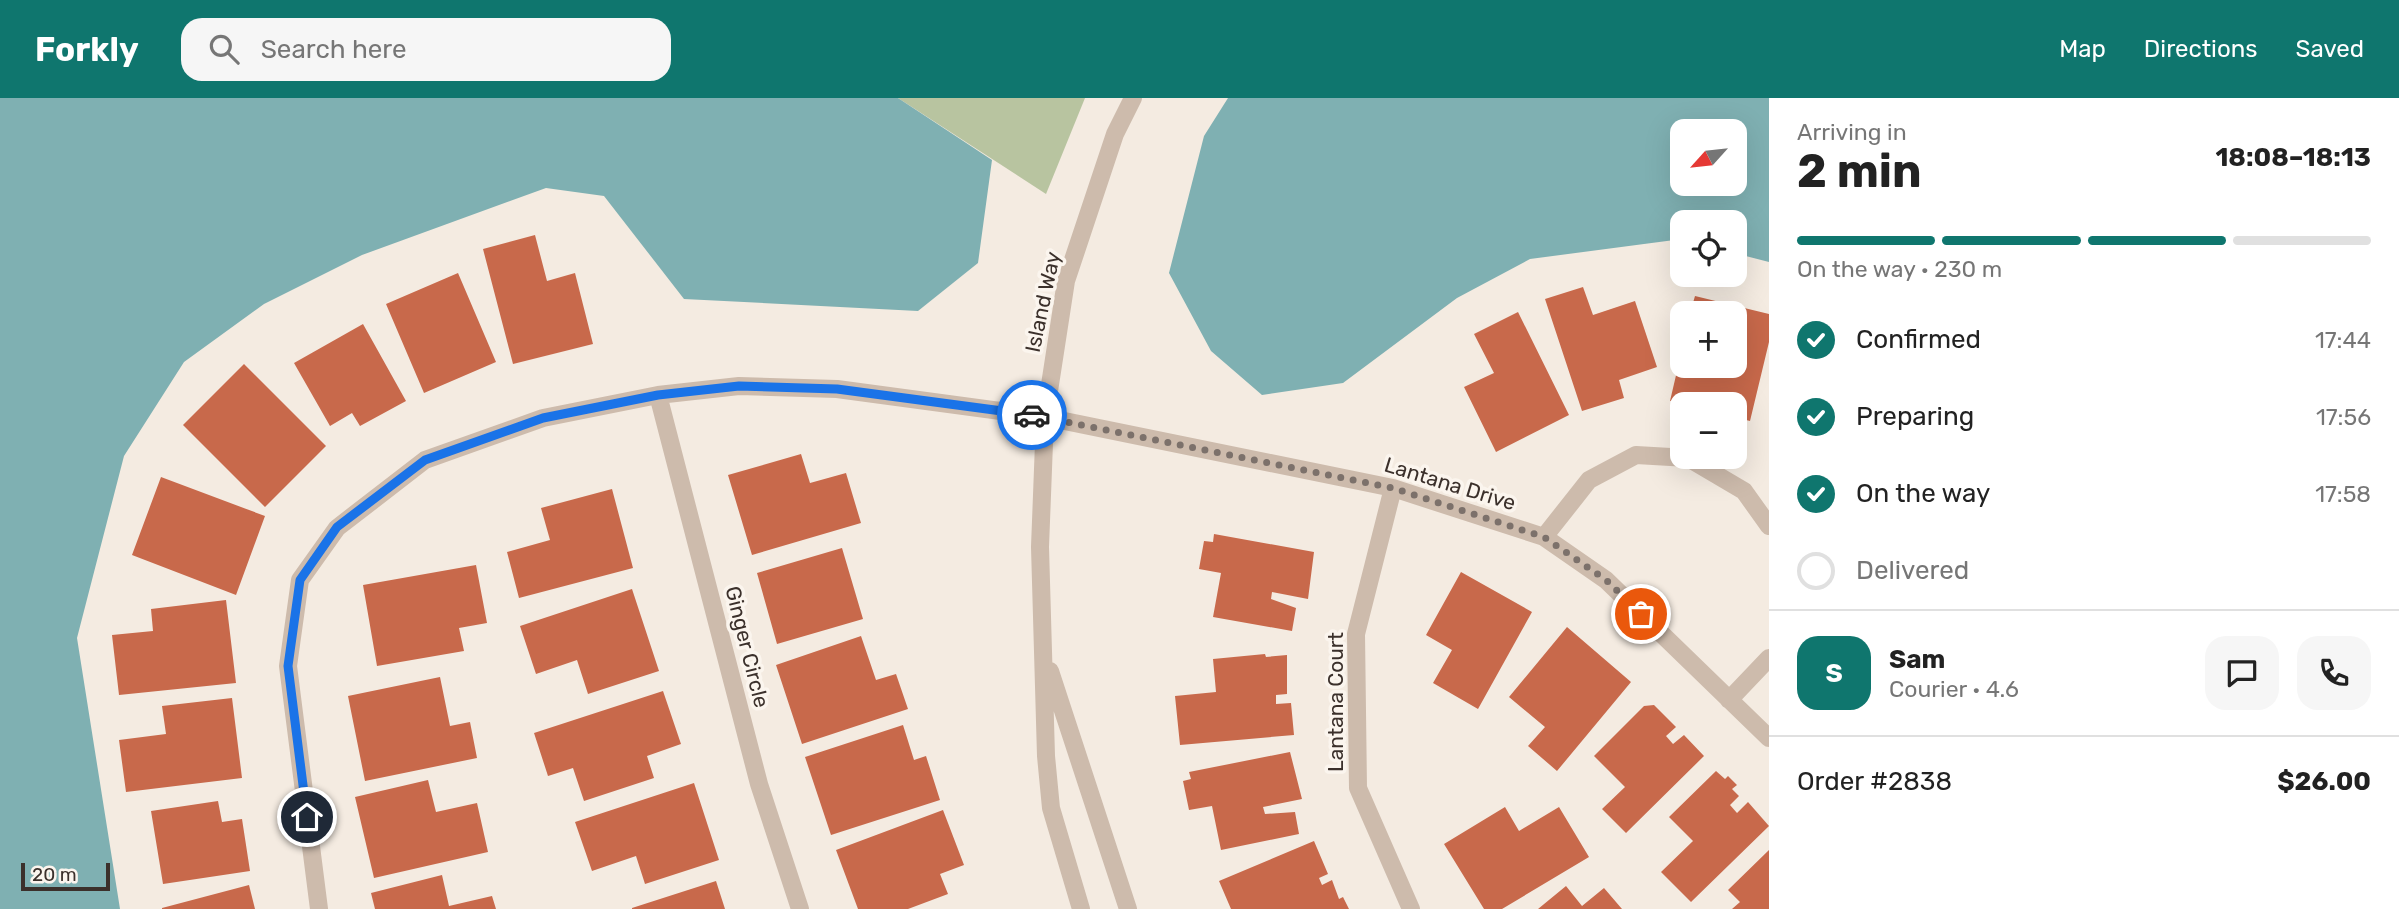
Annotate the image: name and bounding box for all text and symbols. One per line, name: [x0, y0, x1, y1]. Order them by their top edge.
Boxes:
search box: [181, 18, 671, 81]
text: Forkly: [35, 30, 139, 69]
icon: search: [205, 30, 243, 68]
text: Search here: [261, 34, 407, 65]
text: Map: [2059, 35, 2106, 63]
text: Directions: [2144, 35, 2257, 63]
text: Saved: [2295, 35, 2364, 63]
text: Arriving in: [1797, 118, 1907, 146]
north arrow: [1670, 119, 1746, 196]
map controls: [1670, 119, 1747, 469]
text: 18:08–18:13: [2215, 142, 2371, 173]
text: 2 min: [1797, 144, 1922, 199]
button: locate: [1670, 210, 1747, 287]
street label: Island Way: [1020, 249, 1065, 355]
text: On the way · 230 m: [1797, 255, 2002, 283]
button: +: [1670, 301, 1747, 378]
icon: check: [1797, 321, 1835, 359]
text: Confirmed: [1856, 324, 1981, 355]
text: 17:44: [2315, 326, 2371, 354]
courier: [997, 380, 1067, 450]
button: −: [1670, 392, 1747, 469]
icon: car: [1013, 396, 1051, 434]
icon: check: [1797, 398, 1835, 436]
text: Preparing: [1856, 401, 1974, 432]
text: 17:56: [2316, 403, 2371, 431]
street label: Lantana Drive: [1382, 452, 1519, 515]
icon: check: [1797, 475, 1835, 513]
text: On the way: [1856, 478, 1990, 509]
text: 17:58: [2315, 480, 2371, 508]
text: Delivered: [1856, 555, 1969, 586]
street label: Ginger Circle: [720, 584, 775, 710]
pin: [1611, 584, 1671, 644]
icon: bag: [1622, 595, 1660, 633]
street label: Lantana Court: [1323, 632, 1348, 772]
button: chat: [2205, 636, 2279, 710]
button: phone: [2297, 636, 2371, 710]
text: Sam: [1889, 644, 1945, 675]
text: S: [1825, 658, 1843, 689]
text: Courier · 4.6: [1889, 675, 2019, 703]
text: Order #2838: [1797, 766, 1952, 797]
text: $26.00: [2277, 766, 2371, 797]
pin: [277, 787, 337, 847]
icon: home: [288, 798, 326, 836]
scale bar: [21, 860, 110, 892]
text: 20 m: [32, 863, 77, 886]

